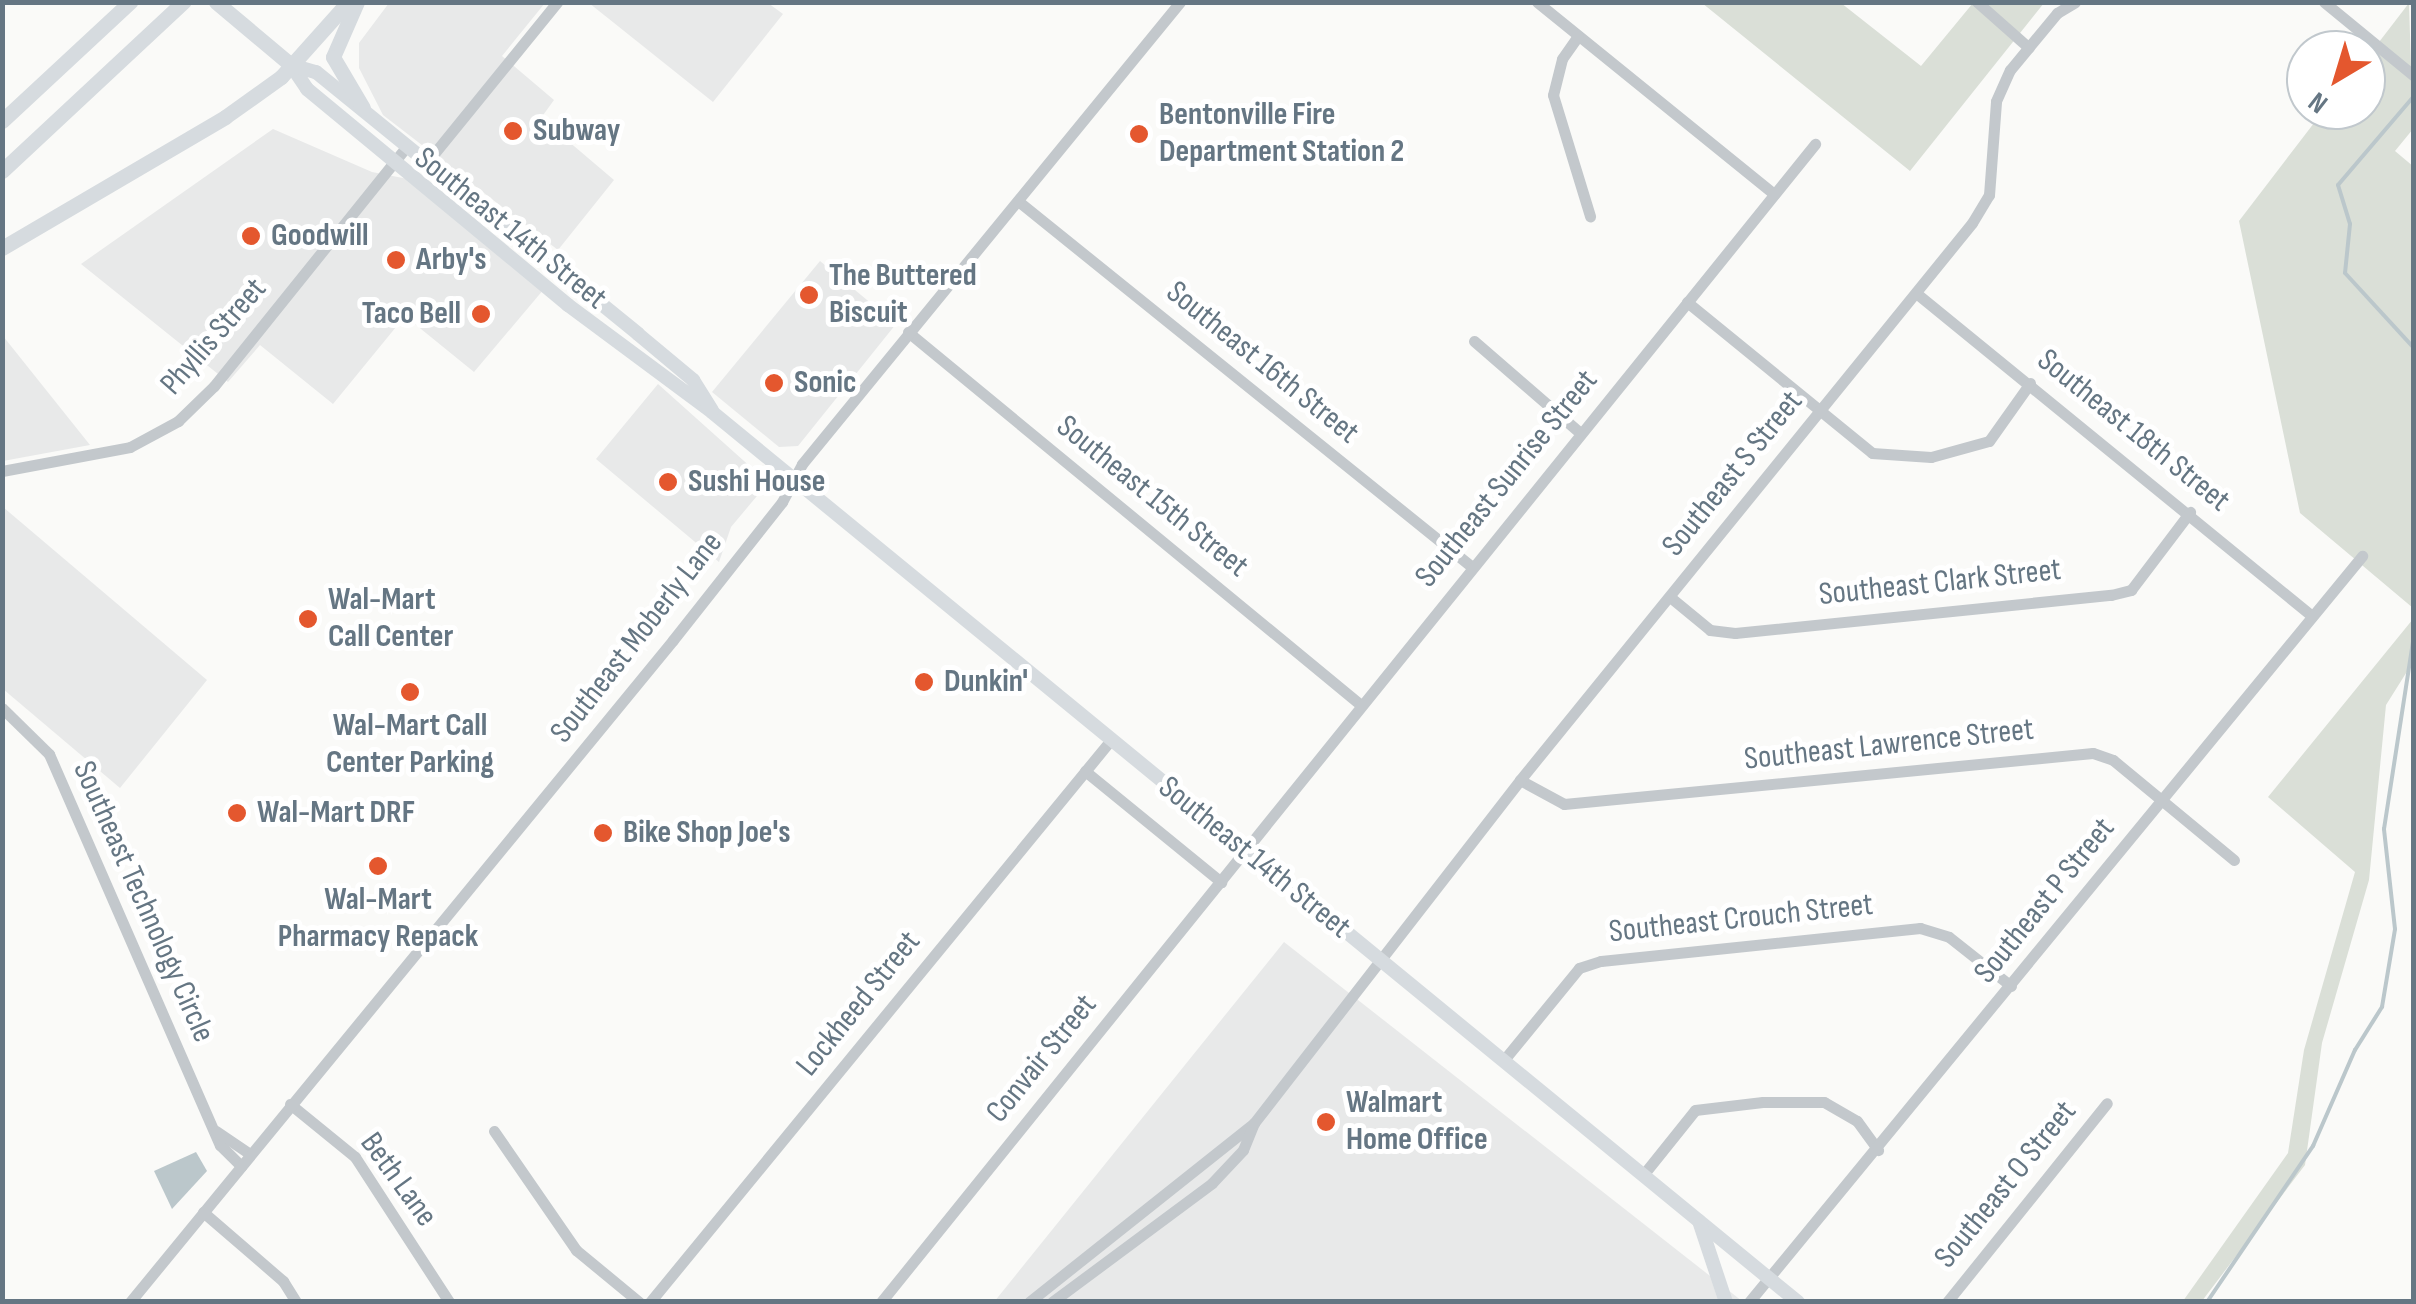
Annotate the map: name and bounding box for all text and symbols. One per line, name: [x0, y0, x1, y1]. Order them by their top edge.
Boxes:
north arrow: [2286, 30, 2386, 130]
text: N: [2302, 85, 2335, 120]
place label: Bentonville Fire Department Station 2: [1159, 97, 1404, 172]
place label: Subway: [533, 112, 620, 150]
marker: Subway: [502, 120, 524, 142]
marker: Bentonville Fire Department Station 2: [1128, 123, 1150, 145]
street label: Southeast 14th Street: [406, 140, 614, 318]
place label: Goodwill: [271, 217, 368, 255]
marker: Goodwill: [240, 225, 262, 247]
place label: Arby's: [416, 241, 487, 279]
marker: Arby's: [385, 249, 407, 271]
place label: The Buttered Biscuit: [829, 258, 977, 333]
street label: Phyllis Street: [153, 271, 275, 403]
street label: Southeast 16th Street: [1158, 274, 1366, 452]
marker: The Buttered Biscuit: [798, 284, 820, 306]
place label: Taco Bell: [362, 295, 461, 333]
marker: Taco Bell: [470, 303, 492, 325]
street label: Southeast 18th Street: [2029, 342, 2237, 520]
street label: Southeast Sunrise Street: [1408, 363, 1606, 595]
place label: Sonic: [794, 364, 857, 402]
marker: Sonic: [763, 372, 785, 394]
street label: Southeast S Street: [1655, 384, 1811, 564]
street label: Southeast 15th Street: [1048, 408, 1256, 586]
place label: Sushi House: [688, 463, 825, 501]
marker: Sushi House: [657, 471, 679, 493]
street label: Southeast Moberly Lane: [543, 525, 731, 751]
street label: Southeast Clark Street: [1817, 551, 2063, 615]
place label: Wal-Mart Call Center: [328, 582, 453, 657]
marker: Wal-Mart Call Center: [297, 608, 319, 630]
place label: Dunkin': [944, 663, 1028, 701]
marker: Dunkin': [913, 671, 935, 693]
marker: Wal-Mart Call Center Parking: [399, 681, 421, 703]
place label: Wal-Mart Call Center Parking: [326, 708, 494, 783]
street label: Southeast Lawrence Street: [1742, 711, 2036, 779]
street label: Southeast Technology Circle: [64, 756, 222, 1048]
street label: Southeast 14th Street: [1150, 769, 1358, 947]
place label: Wal-Mart DRF: [257, 794, 415, 832]
marker: Wal-Mart DRF: [226, 802, 248, 824]
street label: Southeast P Street: [1967, 811, 2123, 991]
place label: Bike Shop Joe's: [623, 814, 791, 852]
marker: Bike Shop Joe's: [592, 822, 614, 844]
marker: Wal-Mart Pharmacy Repack: [367, 855, 389, 877]
place label: Wal-Mart Pharmacy Repack: [278, 882, 478, 957]
street label: Southeast Crouch Street: [1607, 886, 1875, 952]
street label: Lockheed Street: [789, 924, 929, 1084]
street label: Convair Street: [979, 987, 1105, 1131]
place label: Walmart Home Office: [1346, 1085, 1488, 1160]
street label: Southeast O Street: [1927, 1094, 2085, 1276]
marker: Walmart Home Office: [1315, 1111, 1337, 1133]
street label: Beth Lane: [351, 1126, 445, 1234]

